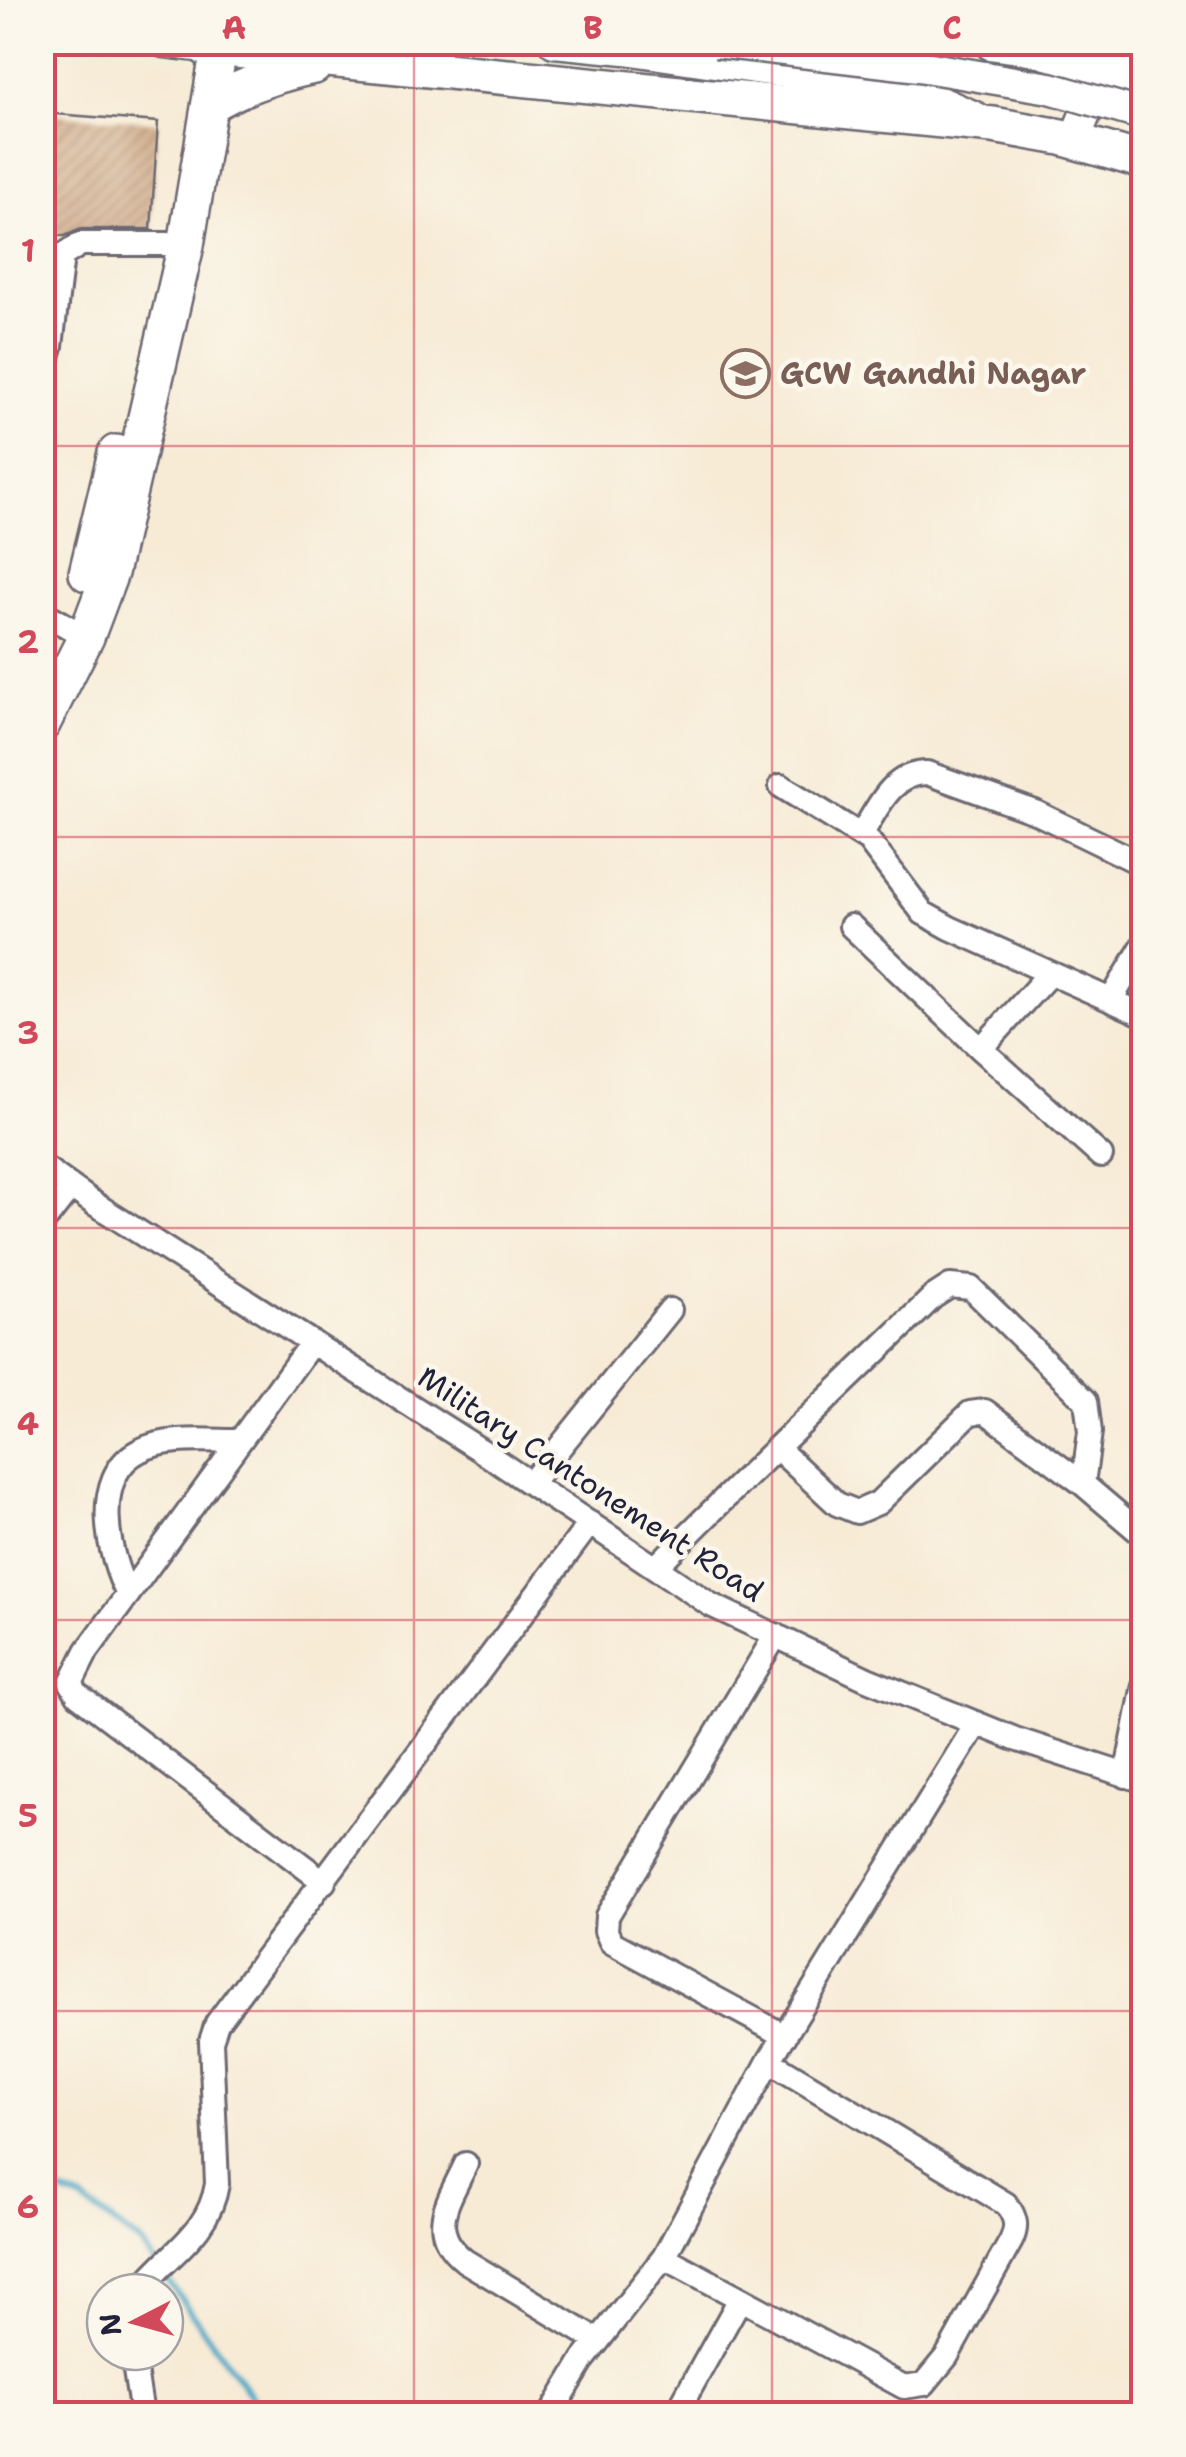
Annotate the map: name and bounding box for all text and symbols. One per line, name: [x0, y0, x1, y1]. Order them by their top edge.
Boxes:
text: A: [222, 6, 246, 49]
text: B: [583, 6, 603, 49]
text: C: [942, 6, 962, 49]
text: 1: [21, 229, 35, 272]
school or university icon: GCW Gandhi Nagar: [719, 347, 771, 399]
place label: GCW Gandhi Nagar: [780, 353, 1086, 394]
text: 2: [17, 620, 39, 663]
text: 3: [17, 1011, 39, 1054]
street label: Military Cantonement Road: [410, 1357, 772, 1611]
text: 4: [17, 1402, 39, 1445]
text: 5: [18, 1794, 38, 1837]
text: 6: [17, 2185, 39, 2228]
north arrow: [85, 2272, 185, 2372]
text: N: [90, 2312, 130, 2338]

